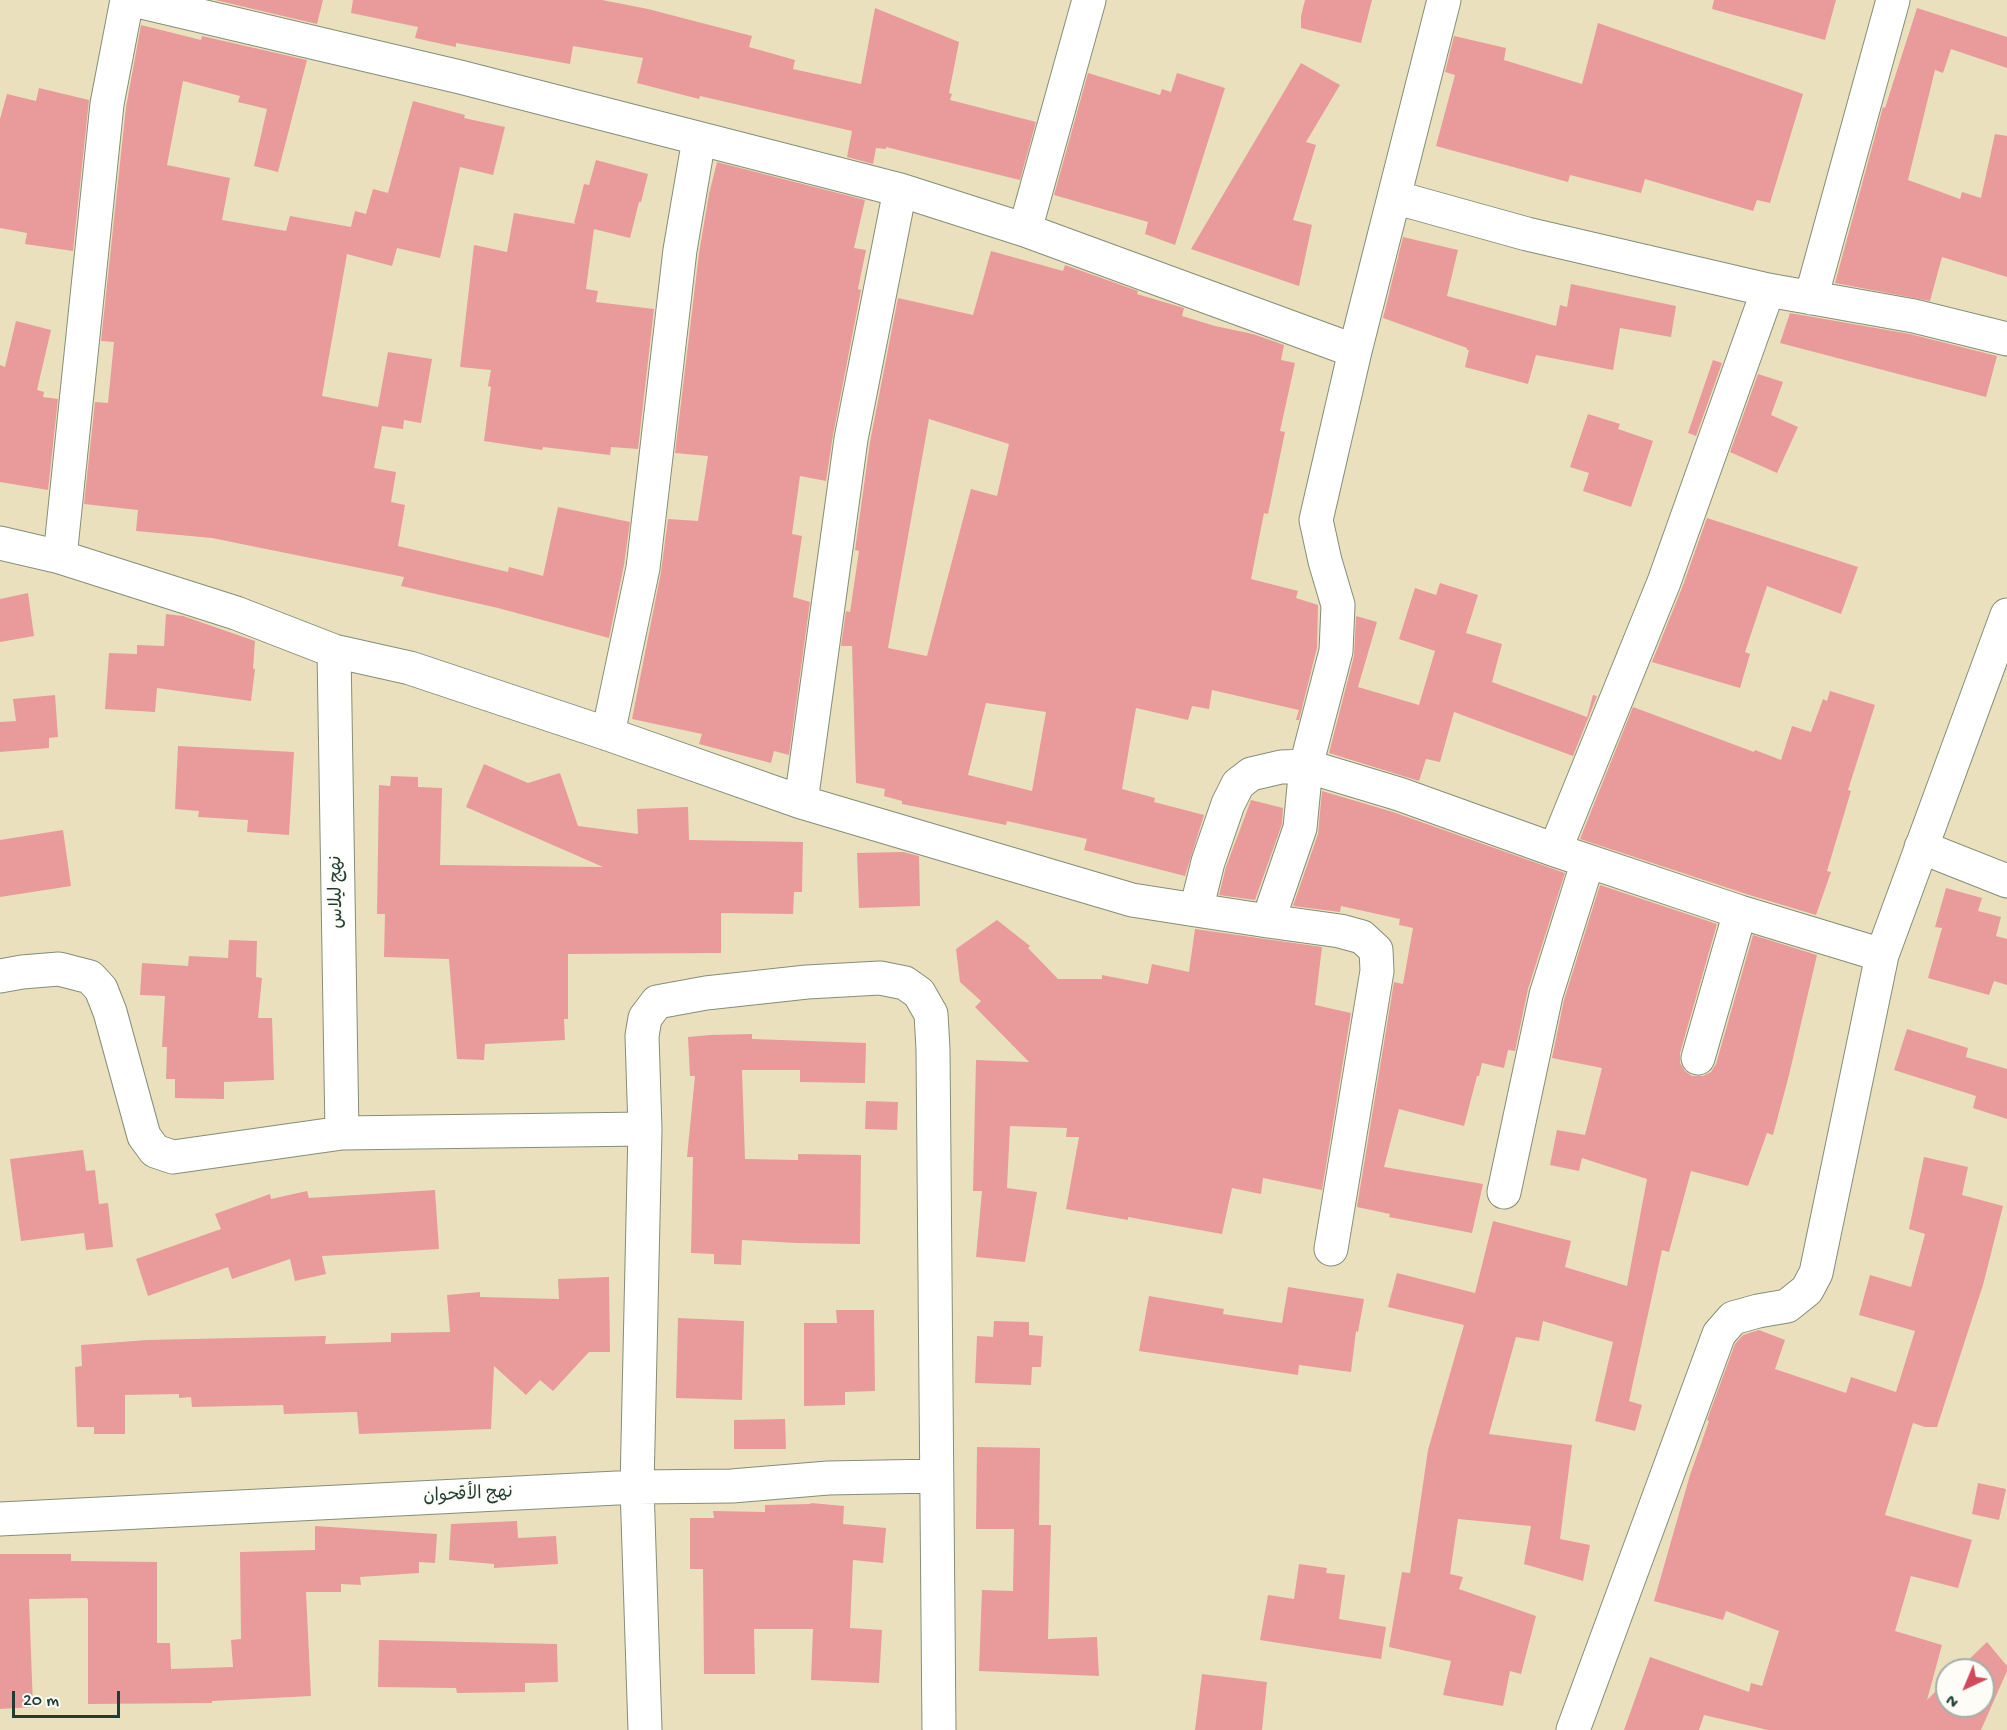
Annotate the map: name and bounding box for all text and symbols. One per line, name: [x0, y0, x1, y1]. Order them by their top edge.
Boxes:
street label: نهج ليلاس: [327, 855, 349, 929]
street label: نهج الأقحوان: [423, 1483, 513, 1509]
north arrow: [1935, 1658, 1995, 1718]
scale bar: [15, 1679, 123, 1717]
text: N: [1943, 1689, 1964, 1710]
text: 20 m: [23, 1691, 59, 1712]

